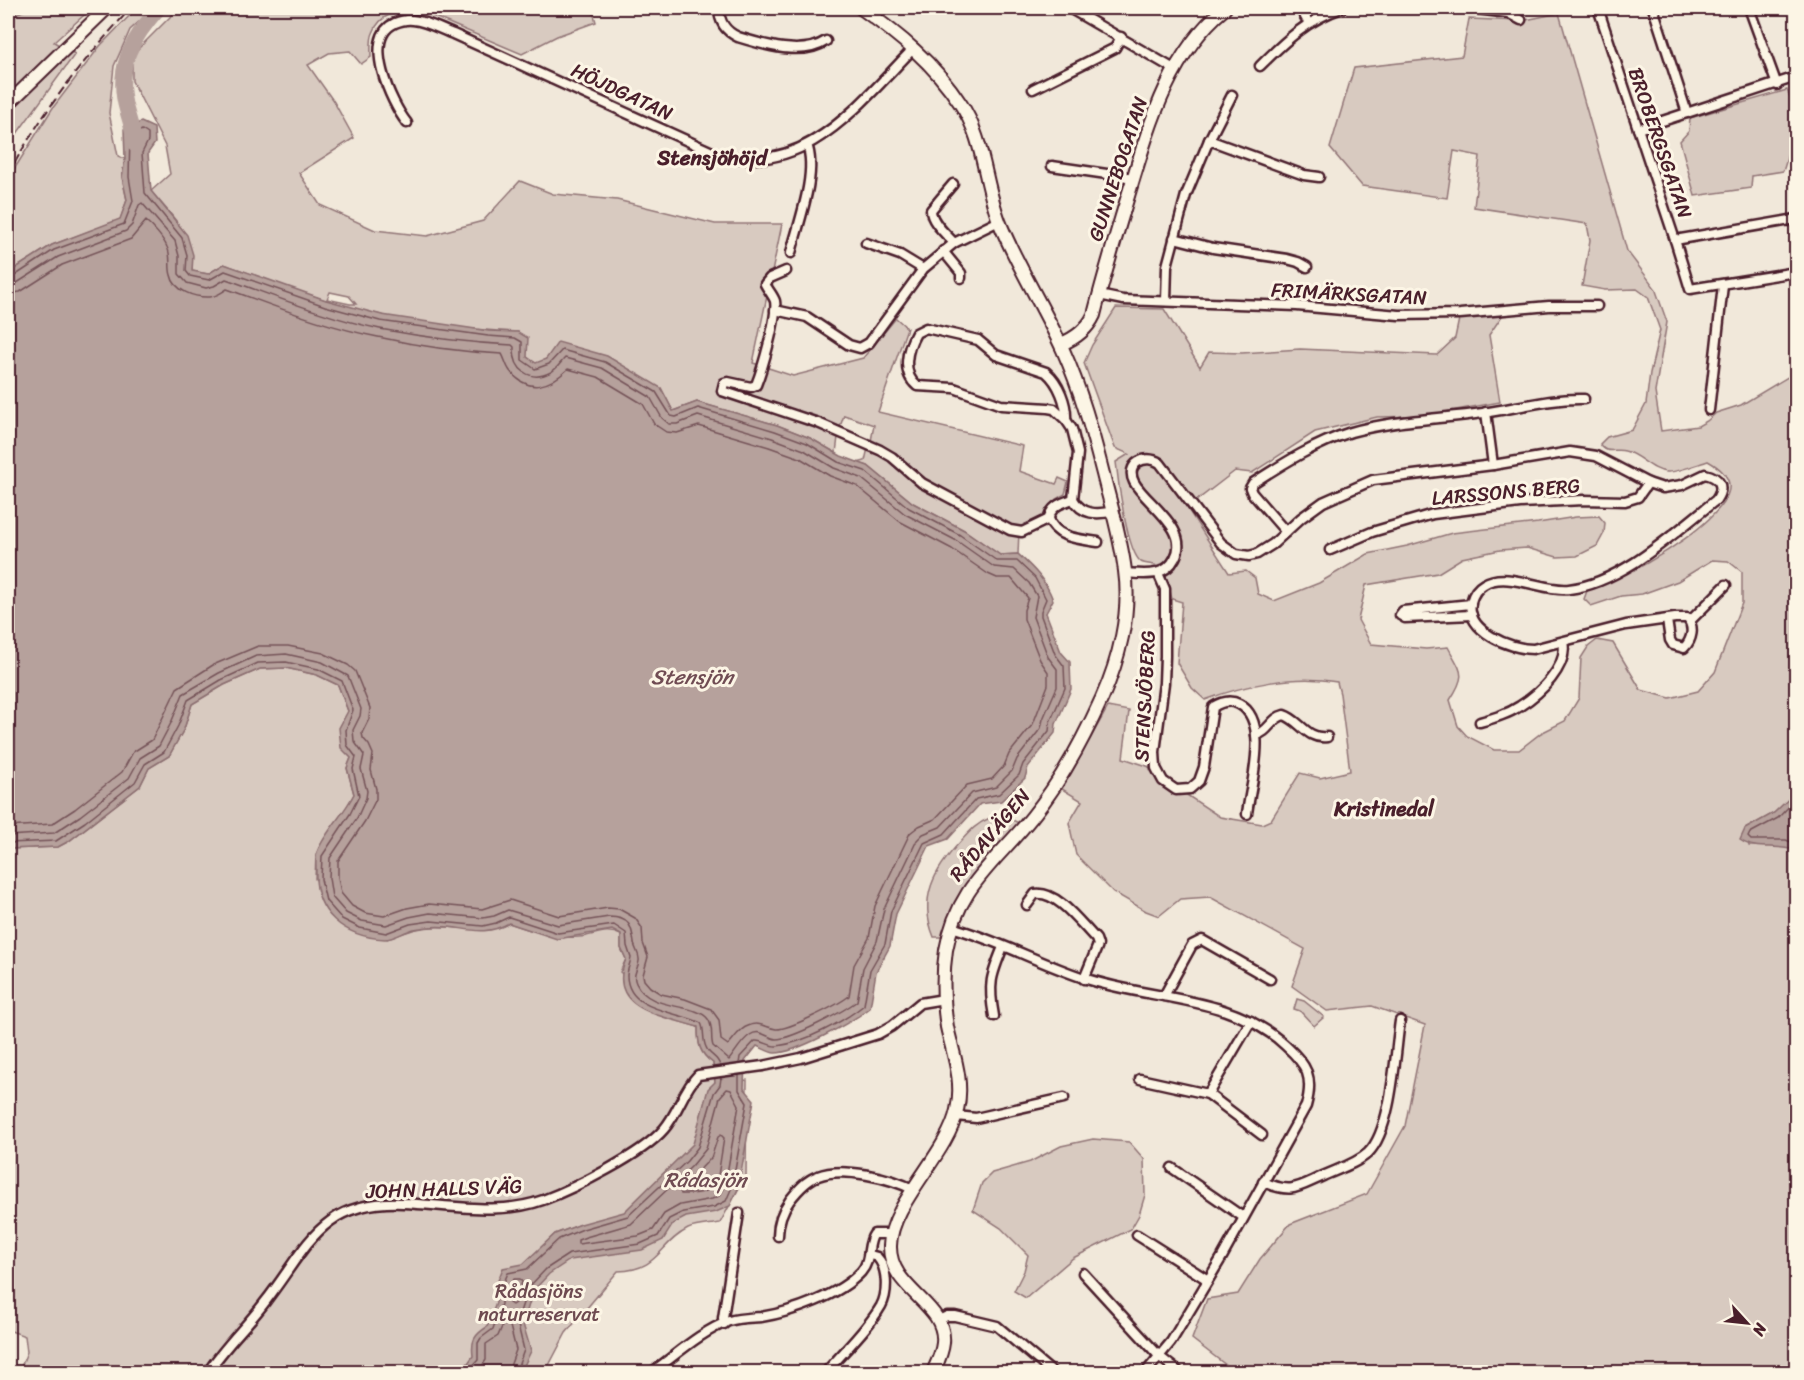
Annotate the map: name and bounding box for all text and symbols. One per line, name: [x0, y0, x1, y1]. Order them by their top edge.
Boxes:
street label: HÖJDGATAN: [565, 53, 679, 131]
street label: BROBERGSGATAN: [1618, 63, 1702, 223]
street label: GUNNEBOGATAN: [1078, 92, 1158, 246]
district label: Stensjöhöjd: [656, 139, 769, 177]
street label: FRIMÄRKSGATAN: [1270, 272, 1428, 316]
street label: LARSSONS BERG: [1430, 468, 1582, 516]
street label: STENSJÖBERG: [1124, 629, 1166, 763]
water label: Stensjön: [651, 658, 736, 696]
street label: RÅDAVÄGEN: [940, 780, 1040, 890]
district label: Kristinedal: [1333, 790, 1435, 828]
water label: Rådasjön: [664, 1161, 749, 1199]
street label: JOHN HALLS VÄG: [364, 1169, 523, 1209]
park label: Rådasjöns naturreservat: [478, 1274, 600, 1332]
north arrow: [1717, 1293, 1777, 1353]
text: N: [1744, 1317, 1776, 1342]

